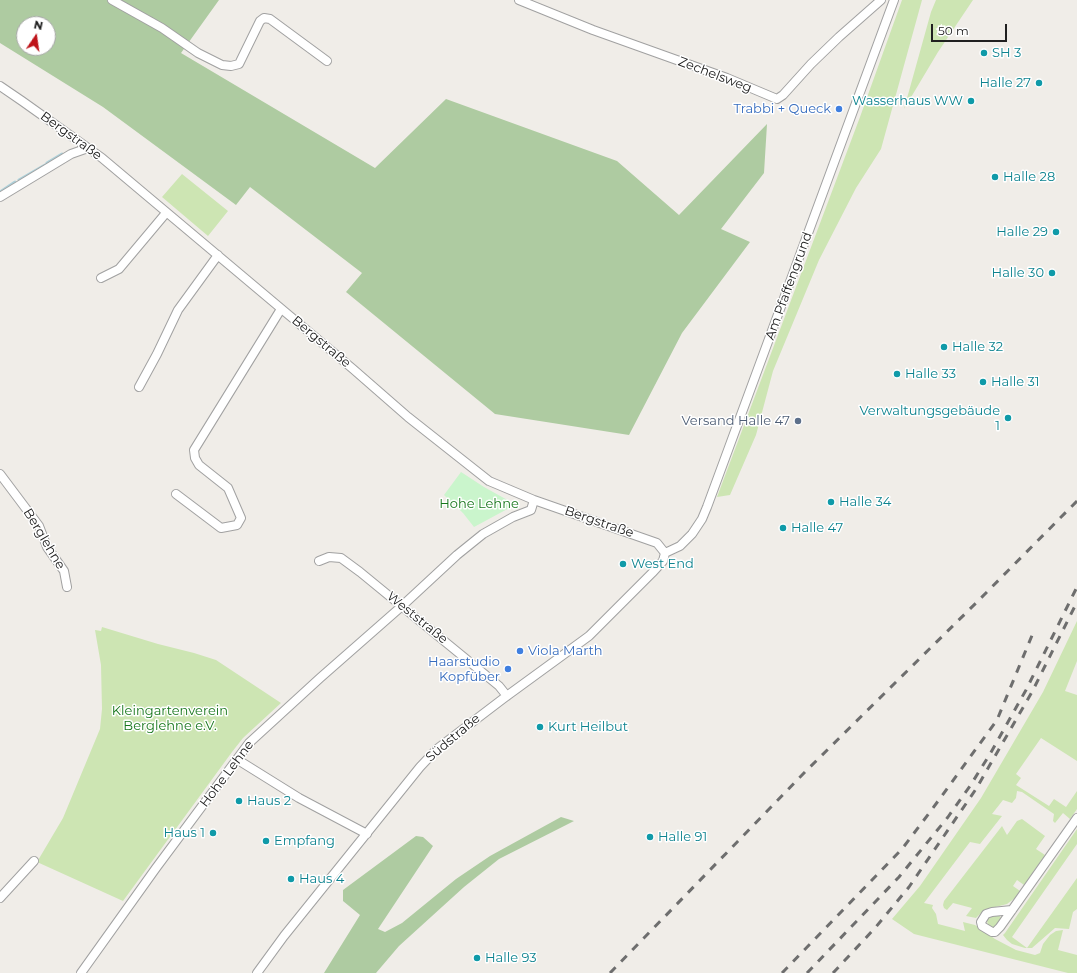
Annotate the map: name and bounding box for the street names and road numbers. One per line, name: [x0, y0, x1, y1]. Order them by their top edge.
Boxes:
street label: Zechelsweg: [676, 54, 754, 96]
street label: Bergstraße: [37, 108, 105, 164]
street label: Am Pfaffengrund: [762, 230, 816, 342]
street label: Bergstraße: [288, 313, 354, 371]
street label: Bergstraße: [562, 503, 636, 541]
street label: Berglehne: [20, 506, 68, 572]
street label: Weststraße: [383, 589, 451, 647]
street label: Südstraße: [423, 711, 483, 765]
street label: Hohe Lehne: [197, 738, 257, 810]

